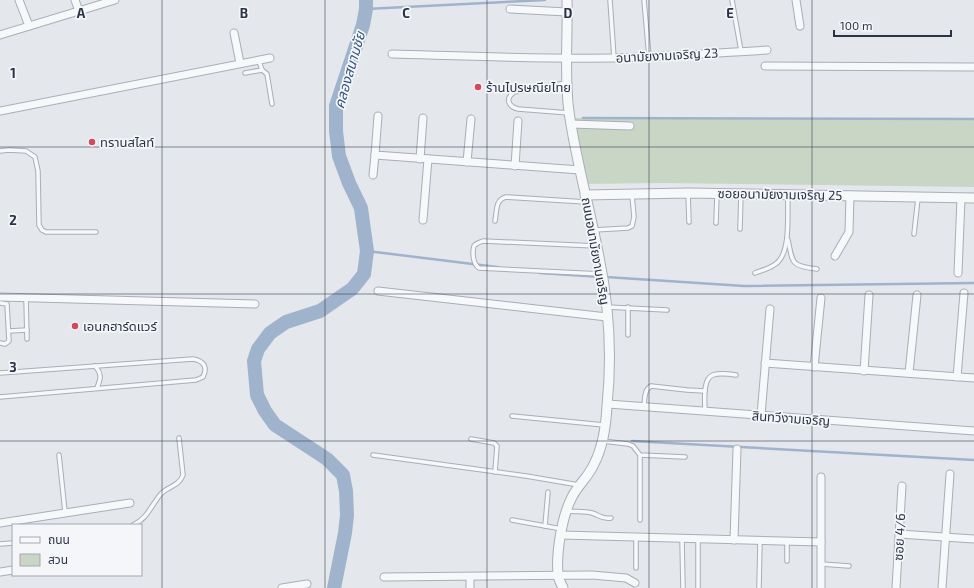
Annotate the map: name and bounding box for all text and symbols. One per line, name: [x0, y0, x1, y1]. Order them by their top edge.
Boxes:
text: A: [77, 5, 86, 21]
text: B: [240, 5, 248, 21]
text: C: [402, 5, 410, 21]
text: D: [564, 5, 573, 21]
text: E: [726, 5, 734, 21]
scale bar: [834, 12, 951, 38]
text: 100 m: [840, 18, 872, 32]
water label: คลองสนามชัย: [330, 28, 369, 110]
street label: อนามัยงามเจริญ 23: [615, 44, 719, 66]
text: 1: [10, 65, 16, 81]
place label: ร้านไปรษณียไทย: [486, 79, 571, 95]
marker: ร้านไปรษณียไทย: [473, 82, 483, 92]
place label: ทรานสไลท์: [100, 134, 154, 150]
marker: ทรานสไลท์: [87, 137, 97, 147]
street label: ซอยอนามัยงามเจริญ 25: [717, 185, 843, 203]
street label: ถนนอนามัยงามเจริญ: [579, 196, 613, 306]
text: 2: [9, 212, 17, 228]
place label: เอนกฮาร์ดแวร์: [83, 318, 157, 334]
marker: เอนกฮาร์ดแวร์: [70, 321, 80, 331]
text: 3: [9, 359, 17, 375]
street label: สินทวีงามเจริญ: [751, 407, 831, 429]
street label: ซอย 4/6: [890, 513, 908, 561]
legend: [12, 524, 142, 576]
text: ถนน: [48, 532, 70, 546]
text: สวน: [48, 552, 68, 566]

